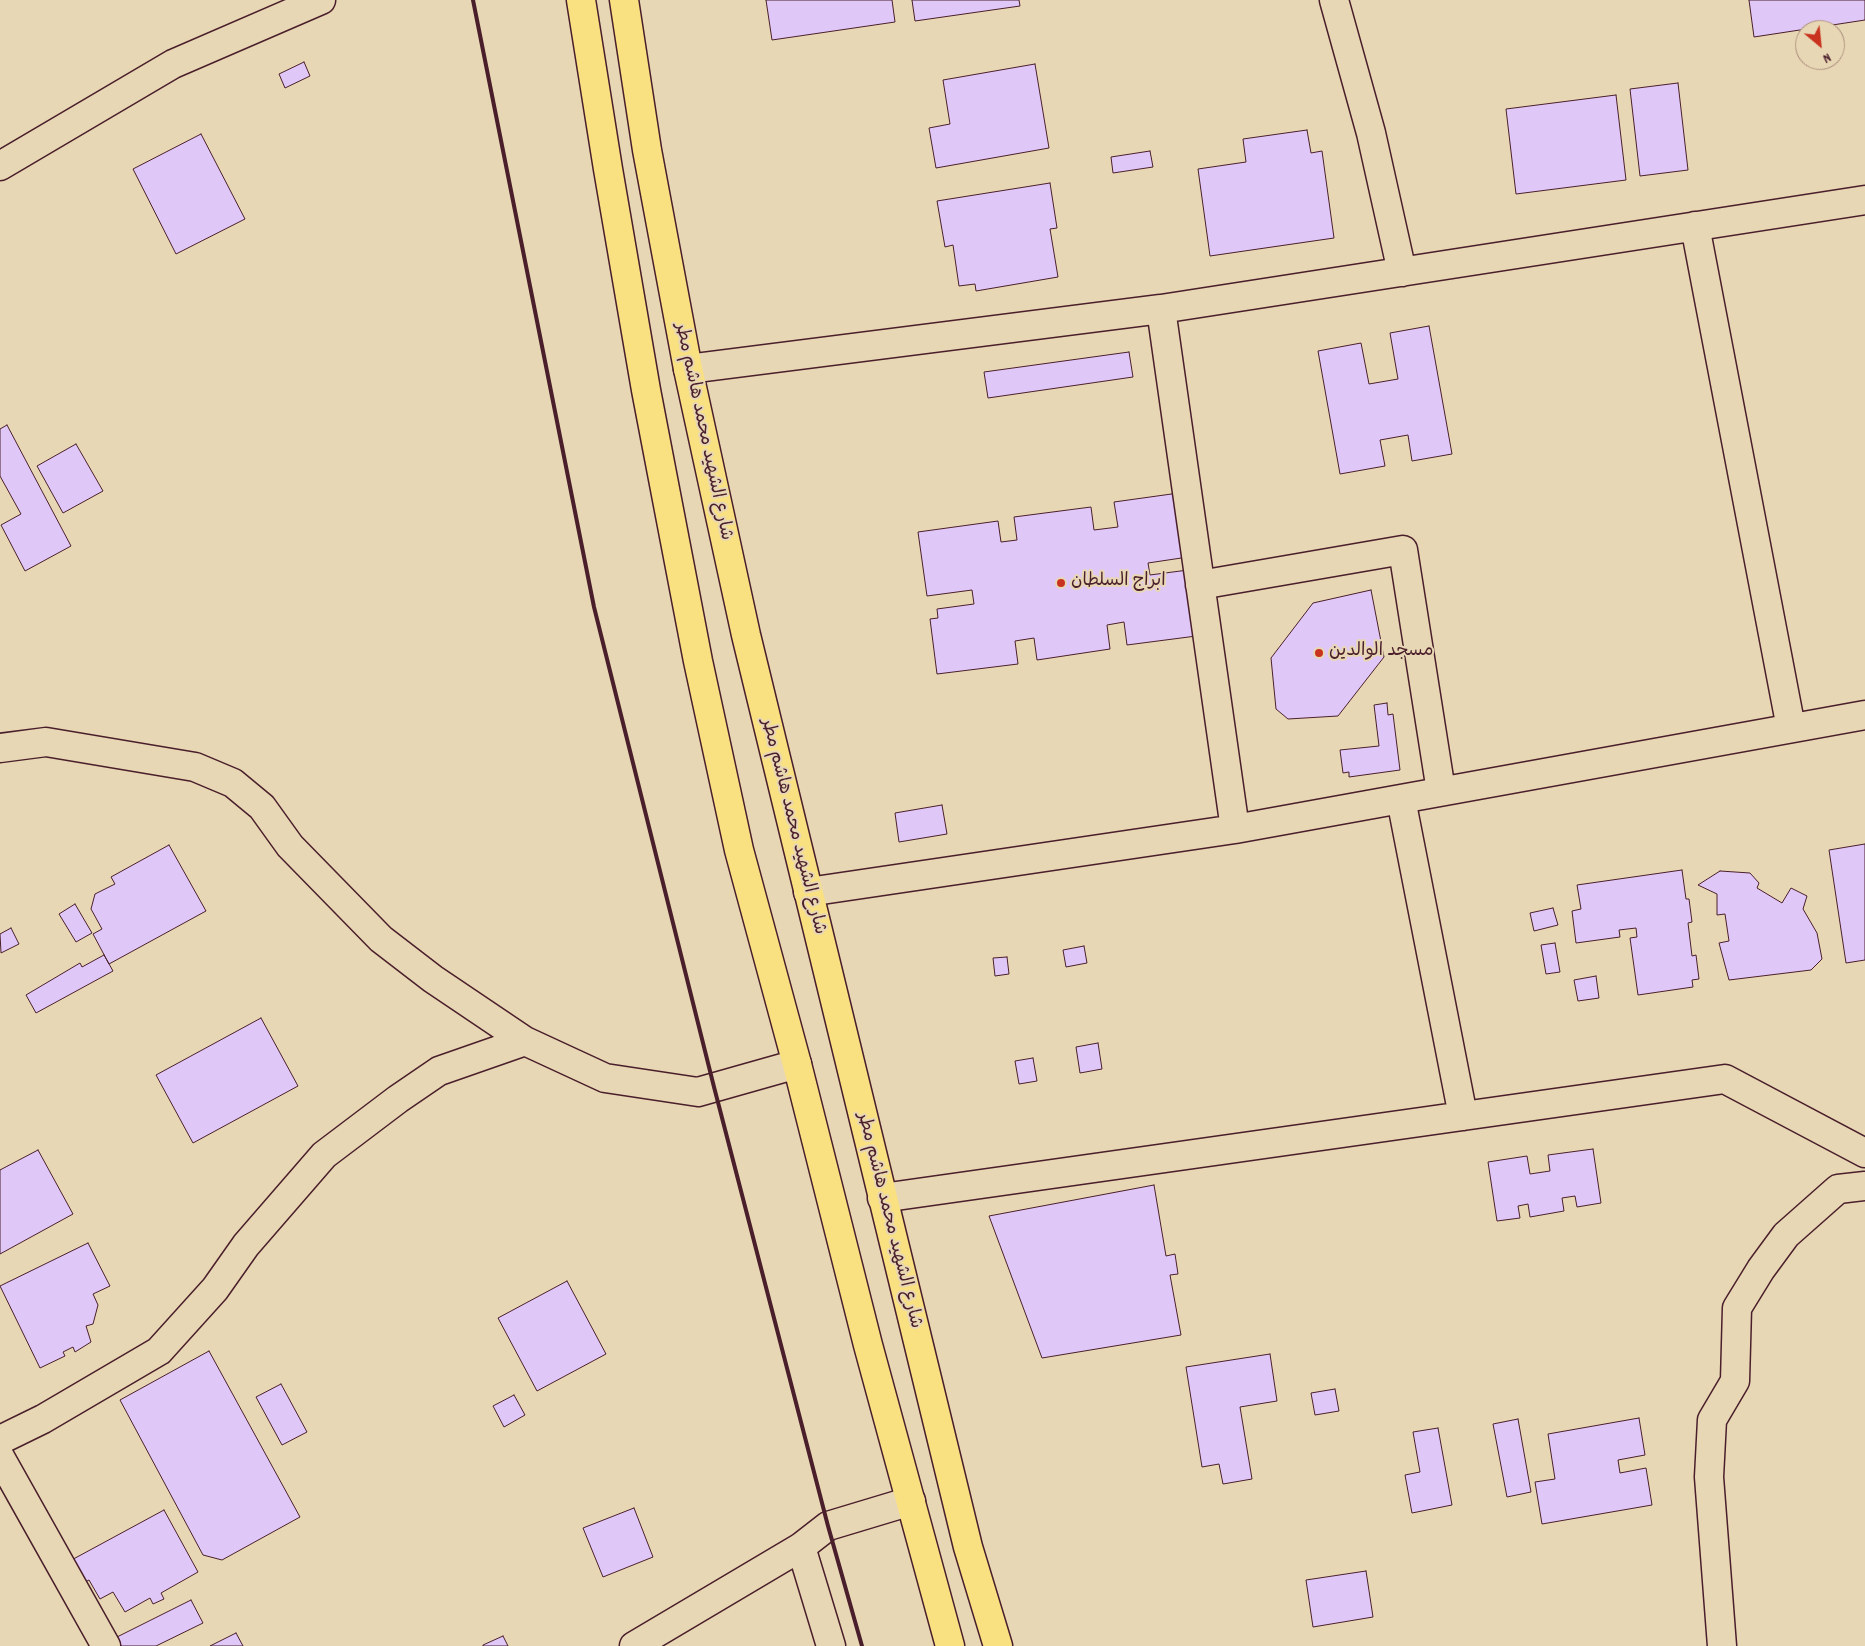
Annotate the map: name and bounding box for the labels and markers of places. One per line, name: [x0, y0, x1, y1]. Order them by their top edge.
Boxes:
place label: ابراج السلطان: [1071, 572, 1166, 594]
marker: ابراج السلطان: [1055, 577, 1067, 589]
place label: مسجد الوالدين: [1329, 642, 1433, 664]
marker: مسجد الوالدين: [1313, 647, 1325, 659]

